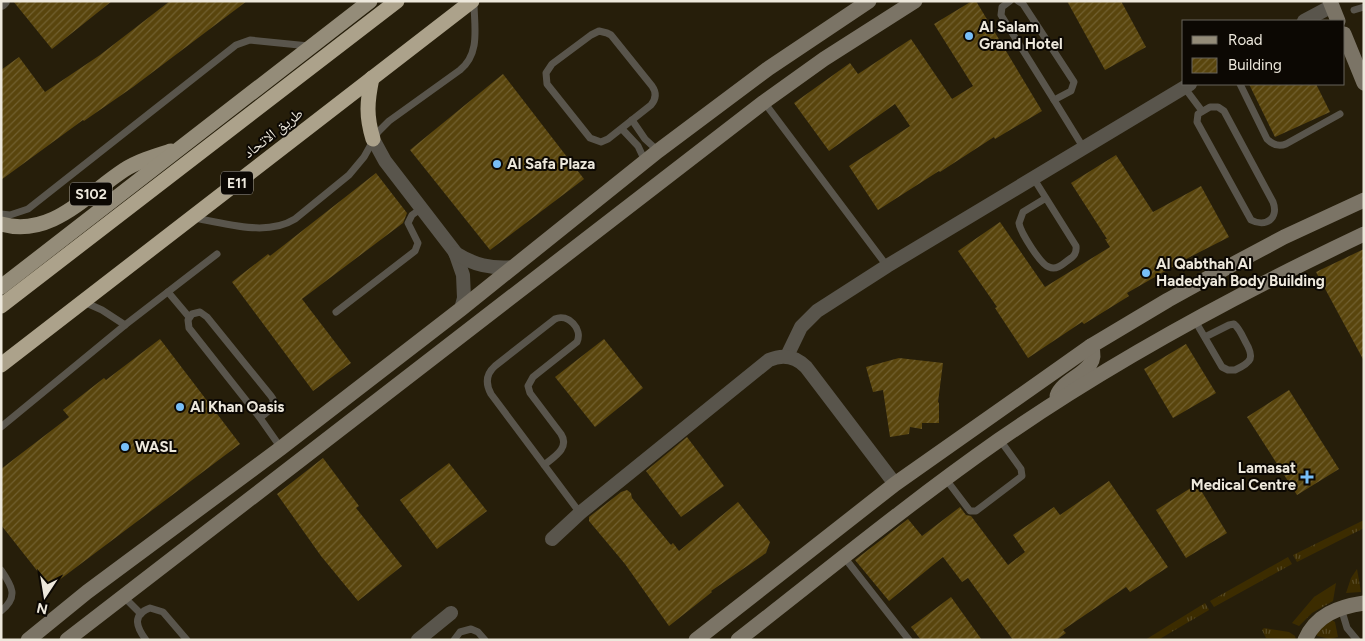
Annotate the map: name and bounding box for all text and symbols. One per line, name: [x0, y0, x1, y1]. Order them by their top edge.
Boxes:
place label: Al Salam Grand Hotel: [979, 18, 1063, 53]
legend: [1182, 20, 1345, 85]
marker: Al Salam Grand Hotel: [963, 30, 975, 42]
text: Road: [1228, 31, 1263, 49]
text: Building: [1228, 56, 1282, 74]
street label: طريق الاتحاد: [240, 104, 307, 163]
place label: Al Safa Plaza: [507, 155, 595, 173]
marker: Al Safa Plaza: [491, 158, 503, 170]
road number: E11: [221, 172, 253, 194]
road number: S102: [70, 182, 112, 205]
place label: Al Qabthah Al Hadedyah Body Building: [1156, 255, 1325, 290]
marker: Al Qabthah Al Hadedyah Body Building: [1140, 267, 1152, 279]
place label: Al Khan Oasis: [190, 398, 284, 416]
marker: Al Khan Oasis: [174, 401, 186, 413]
place label: WASL: [135, 438, 177, 456]
marker: WASL: [119, 441, 131, 453]
place label: Lamasat Medical Centre: [1191, 459, 1297, 494]
marker: Lamasat Medical Centre: [1300, 470, 1314, 484]
north arrow: [20, 571, 70, 621]
text: N: [35, 599, 49, 618]

